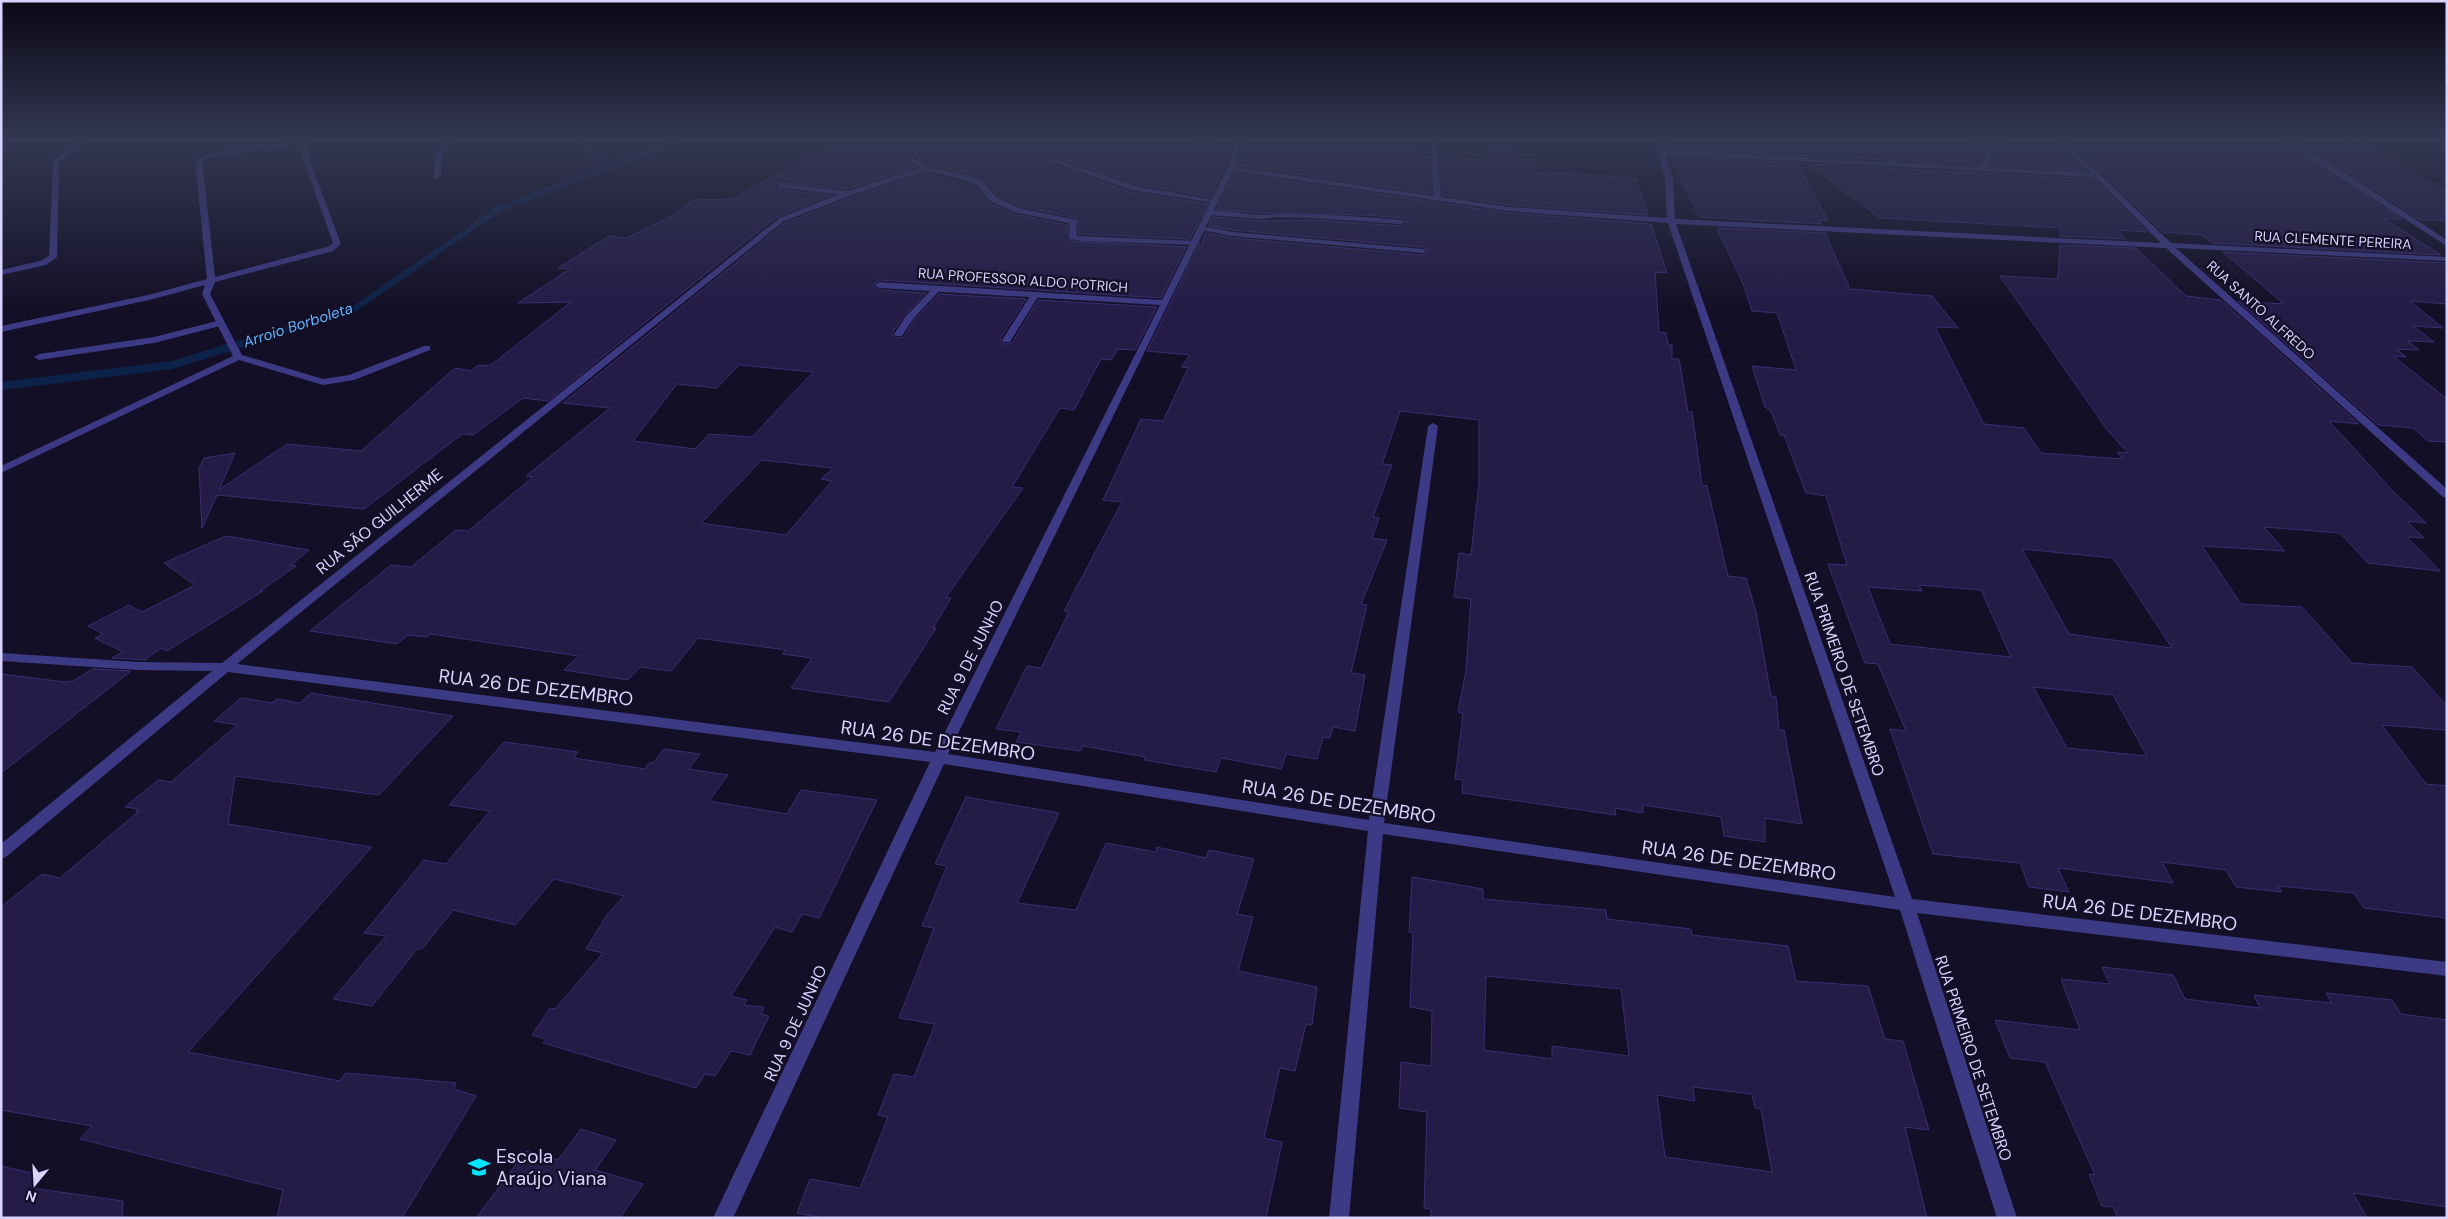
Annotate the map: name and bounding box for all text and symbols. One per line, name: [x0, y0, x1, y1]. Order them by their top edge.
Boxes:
street label: RUA CLEMENTE PEREIRA: [2254, 227, 2412, 253]
street label: RUA SANTO ALFREDO: [2203, 256, 2319, 364]
street label: RUA PROFESSOR ALDO POTRICH: [918, 264, 1128, 296]
water label: Arroio Borboleta: [240, 298, 355, 352]
street label: RUA SÃO GUILHERME: [312, 464, 447, 579]
street label: RUA PRIMEIRO DE SETEMBRO: [1800, 569, 1889, 779]
street label: RUA 9 DE JUNHO: [933, 596, 1008, 718]
street label: RUA 26 DE DEZEMBRO: [437, 663, 635, 712]
street label: RUA 26 DE DEZEMBRO: [839, 714, 1037, 767]
street label: RUA 26 DE DEZEMBRO: [1240, 774, 1438, 829]
street label: RUA 26 DE DEZEMBRO: [1640, 834, 1838, 887]
street label: RUA 26 DE DEZEMBRO: [2041, 888, 2239, 937]
street label: RUA PRIMEIRO DE SETEMBRO: [1930, 953, 2017, 1164]
street label: RUA 9 DE JUNHO: [759, 962, 832, 1085]
place label: Escola Araújo Viana: [496, 1144, 607, 1191]
school or university icon: Escola Araújo Viana: [466, 1154, 492, 1180]
north arrow: [10, 1159, 60, 1209]
text: N: [23, 1186, 39, 1207]

